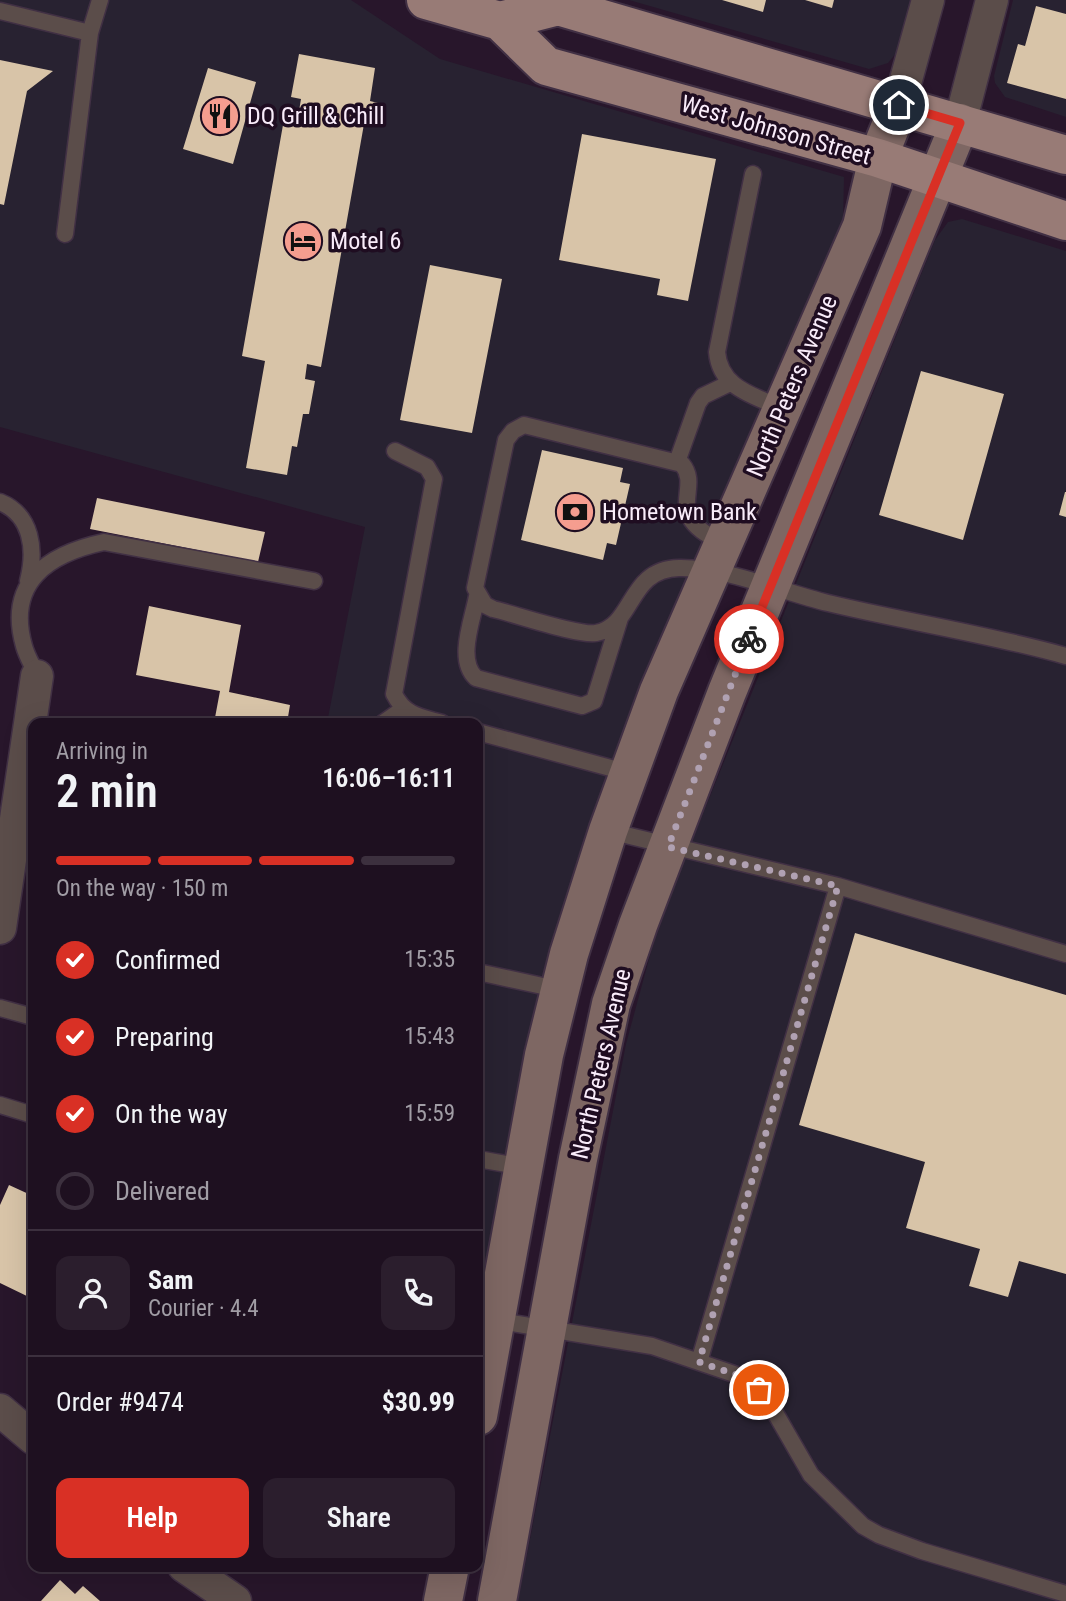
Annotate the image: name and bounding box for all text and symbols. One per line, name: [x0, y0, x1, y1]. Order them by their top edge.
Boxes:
pin: [869, 75, 929, 135]
icon: home: [880, 86, 918, 124]
street label: West Johnson Street: [678, 90, 874, 170]
restaurant icon: DQ Grill & Chill: [199, 95, 241, 137]
place label: DQ Grill & Chill: [247, 102, 384, 130]
hotel icon: Motel 6: [282, 220, 324, 262]
place label: Motel 6: [330, 227, 401, 255]
street label: North Peters Avenue: [741, 291, 843, 481]
bank icon: Hometown Bank: [554, 491, 596, 533]
place label: Hometown Bank: [602, 498, 757, 526]
courier: [714, 604, 784, 674]
icon: bike: [730, 620, 768, 658]
text: Arriving in: [56, 738, 148, 765]
text: 16:06–16:11: [322, 763, 455, 793]
text: 2 min: [56, 764, 158, 818]
text: On the way · 150 m: [56, 875, 228, 902]
icon: check: [56, 941, 94, 979]
text: Confirmed: [115, 945, 221, 975]
text: 15:35: [404, 946, 455, 973]
street label: North Peters Avenue: [565, 966, 637, 1162]
icon: check: [56, 1018, 94, 1056]
text: Preparing: [115, 1022, 214, 1052]
text: 15:43: [404, 1023, 455, 1050]
icon: check: [56, 1095, 94, 1133]
text: On the way: [115, 1099, 228, 1129]
text: 15:59: [404, 1100, 455, 1127]
text: Delivered: [115, 1176, 210, 1206]
button: person: [56, 1256, 130, 1330]
button: phone: [381, 1256, 455, 1330]
text: Sam: [148, 1265, 194, 1295]
text: Courier · 4.4: [148, 1295, 259, 1322]
pin: [729, 1360, 789, 1420]
icon: bag: [740, 1371, 778, 1409]
text: Order #9474: [56, 1387, 184, 1417]
text: $30.99: [382, 1387, 455, 1417]
button: Help: [56, 1478, 249, 1558]
button: Share: [263, 1478, 455, 1558]

